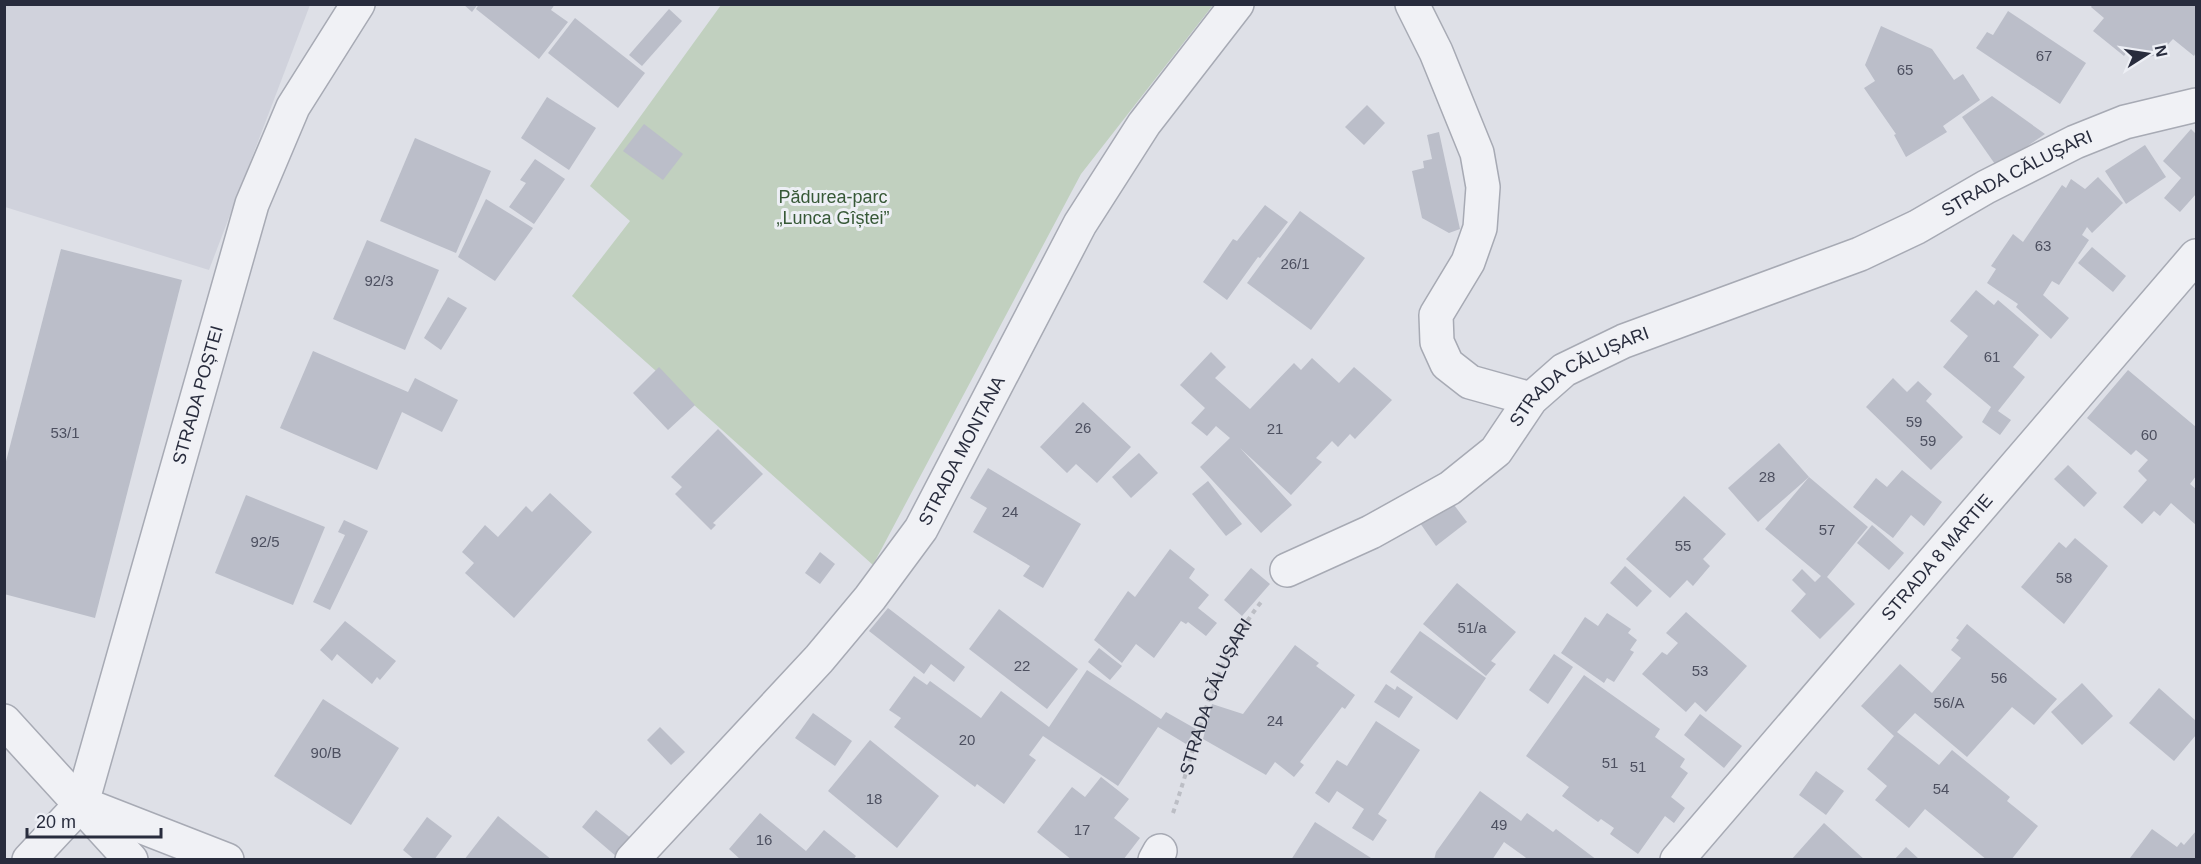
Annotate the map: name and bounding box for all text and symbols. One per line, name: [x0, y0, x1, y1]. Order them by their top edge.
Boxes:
north arrow: [2117, 24, 2177, 84]
text: N: [2152, 44, 2171, 58]
house number: 67: [2036, 47, 2052, 64]
house number: 65: [1897, 61, 1913, 78]
street label: STRADA CĂLUȘARI: [1938, 126, 2095, 221]
park label: Pădurea-parc „Lunca Gîștei”: [776, 187, 890, 228]
house number: 63: [2035, 237, 2051, 254]
house number: 26/1: [1280, 255, 1310, 272]
house number: 92/3: [364, 272, 394, 289]
street label: STRADA POȘTEI: [169, 323, 227, 467]
street label: STRADA CĂLUȘARI: [1505, 323, 1652, 430]
house number: 61: [1984, 348, 2000, 365]
street label: STRADA MONTANA: [915, 373, 1009, 529]
house number: 59: [1906, 413, 1922, 430]
house number: 26: [1075, 419, 1091, 436]
house number: 21: [1267, 420, 1283, 437]
house number: 53/1: [50, 424, 80, 441]
house number: 60: [2141, 426, 2157, 443]
house number: 59: [1920, 432, 1936, 449]
house number: 28: [1759, 468, 1775, 485]
street label: STRADA 8 MARTIE: [1877, 490, 1997, 625]
house number: 24: [1002, 503, 1018, 520]
house number: 57: [1819, 521, 1835, 538]
house number: 92/5: [250, 533, 280, 550]
house number: 55: [1675, 537, 1691, 554]
house number: 58: [2056, 569, 2072, 586]
street label: STRADA CĂLUȘARI: [1176, 615, 1256, 777]
house number: 51/a: [1457, 619, 1487, 636]
house number: 22: [1014, 657, 1030, 674]
house number: 53: [1692, 662, 1708, 679]
house number: 56: [1991, 669, 2007, 686]
house number: 56/A: [1934, 694, 1964, 711]
house number: 24: [1267, 712, 1283, 729]
house number: 20: [959, 731, 975, 748]
house number: 90/B: [311, 744, 341, 761]
house number: 51: [1602, 754, 1618, 771]
house number: 51: [1630, 758, 1646, 775]
house number: 54: [1933, 780, 1949, 797]
house number: 18: [866, 790, 882, 807]
scale bar: [27, 801, 160, 839]
text: 20 m: [36, 812, 76, 832]
house number: 49: [1491, 816, 1507, 833]
house number: 17: [1074, 821, 1090, 838]
house number: 16: [756, 831, 772, 848]

